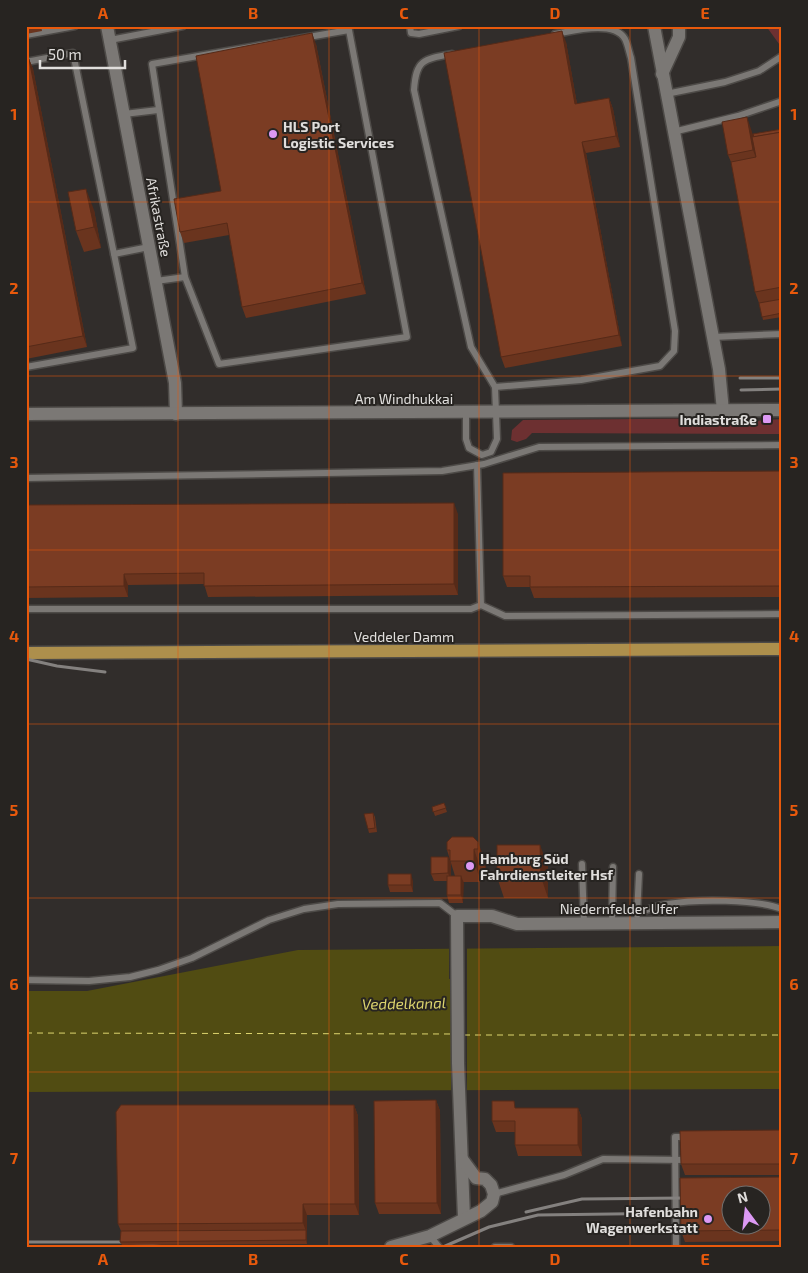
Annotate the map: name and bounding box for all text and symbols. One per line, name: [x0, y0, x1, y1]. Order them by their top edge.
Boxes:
text: A: [98, 3, 109, 22]
text: B: [248, 3, 258, 22]
text: C: [399, 3, 409, 22]
text: D: [550, 3, 561, 22]
text: E: [700, 3, 710, 22]
scale bar: [40, 38, 125, 70]
text: 50 m: [48, 45, 82, 63]
text: 1: [11, 104, 17, 123]
text: 1: [791, 104, 797, 123]
place label: HLS Port Logistic Services: [283, 118, 394, 151]
marker: HLS Port Logistic Services: [267, 128, 279, 140]
street label: Afrikastraße: [143, 176, 175, 258]
text: 2: [9, 278, 19, 297]
text: 2: [789, 278, 799, 297]
street label: Am Windhukkai: [355, 390, 453, 407]
place label: Indiastraße: [679, 411, 757, 428]
marker: Indiastraße: [761, 413, 773, 425]
text: 3: [9, 452, 19, 471]
text: 3: [789, 452, 799, 471]
text: 4: [9, 626, 19, 645]
text: 4: [789, 626, 799, 645]
street label: Veddeler Damm: [354, 628, 454, 645]
text: 5: [10, 800, 19, 819]
text: 5: [790, 800, 799, 819]
place label: Hamburg Süd Fahrdienstleiter Hsf: [480, 850, 613, 883]
marker: Hamburg Süd Fahrdienstleiter Hsf: [464, 860, 476, 872]
street label: Niedernfelder Ufer: [560, 900, 679, 917]
text: 6: [9, 974, 19, 993]
text: 6: [789, 974, 799, 993]
water label: Veddelkanal: [362, 993, 446, 1013]
text: 7: [10, 1148, 19, 1167]
text: 7: [790, 1148, 799, 1167]
north arrow: [720, 1186, 770, 1236]
text: N: [735, 1187, 750, 1206]
place label: Hafenbahn Wagenwerkstatt: [586, 1203, 698, 1236]
marker: Hafenbahn Wagenwerkstatt: [702, 1213, 714, 1225]
text: A: [98, 1249, 109, 1268]
text: B: [248, 1249, 258, 1268]
text: C: [399, 1249, 409, 1268]
text: D: [550, 1249, 561, 1268]
text: E: [700, 1249, 710, 1268]

